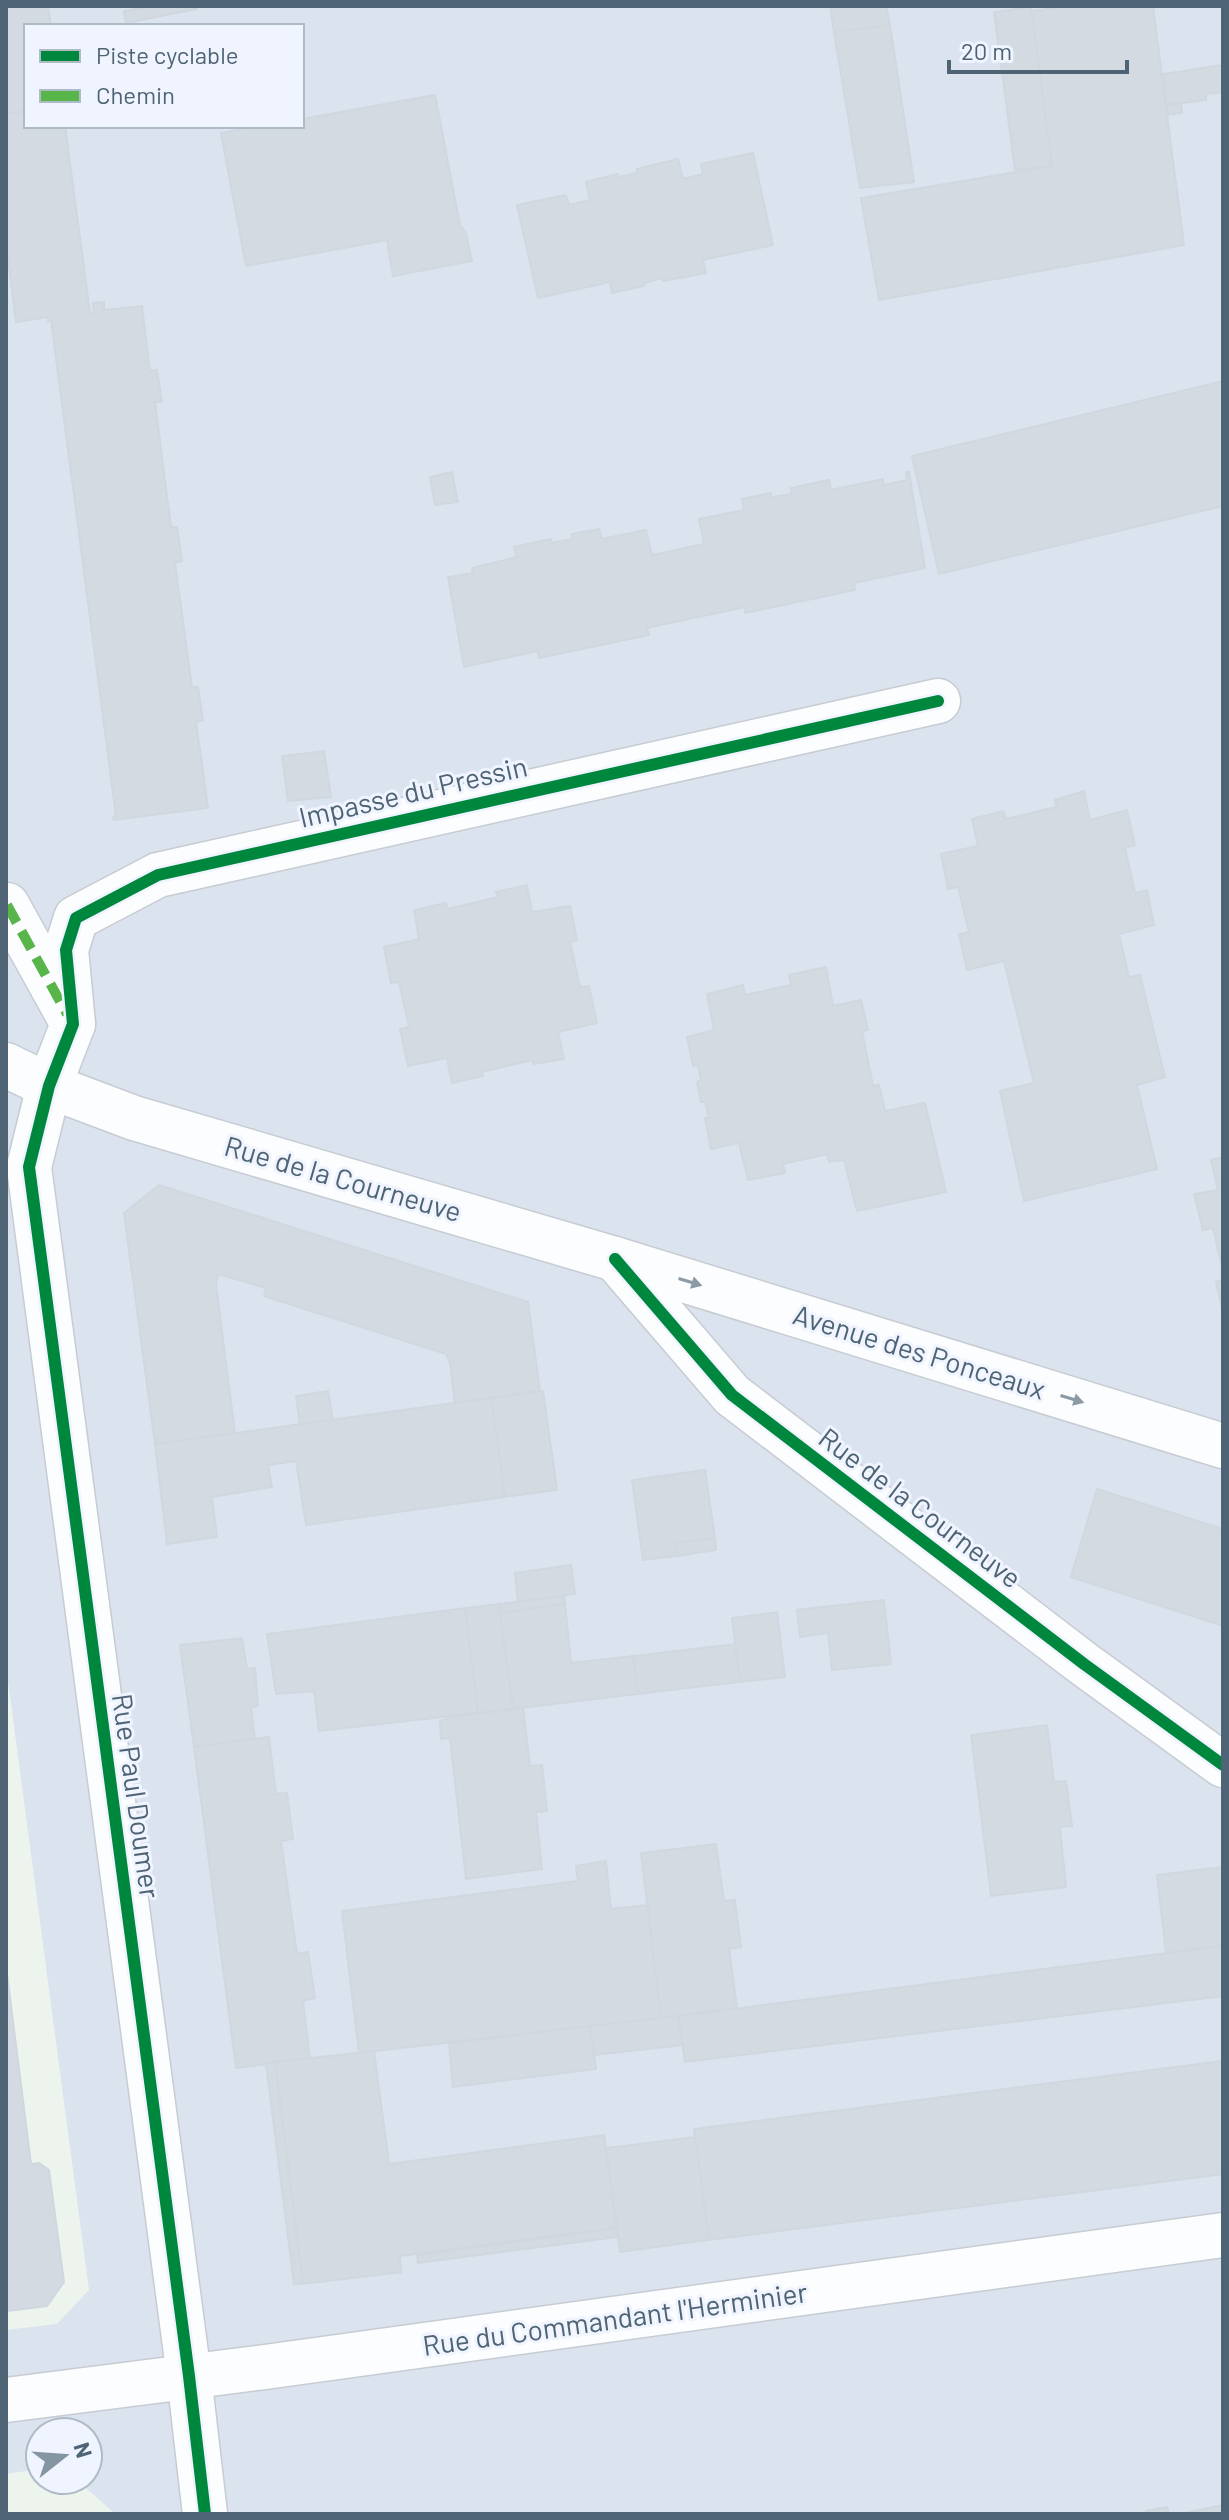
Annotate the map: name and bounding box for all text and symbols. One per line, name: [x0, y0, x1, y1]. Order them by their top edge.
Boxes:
legend: [24, 24, 304, 128]
scale bar: [949, 24, 1127, 74]
text: 20 m: [961, 36, 1012, 65]
text: Piste cyclable: [96, 40, 239, 69]
text: Chemin: [96, 80, 175, 109]
street label: Impasse du Pressin: [295, 748, 530, 834]
street label: Rue de la Courneuve: [221, 1128, 466, 1228]
one-way arrow: [678, 1276, 702, 1289]
street label: Avenue des Ponceaux: [789, 1297, 1049, 1406]
one-way arrow: [1060, 1393, 1084, 1406]
street label: Rue de la Courneuve: [813, 1420, 1029, 1594]
street label: Rue Paul Doumer: [106, 1691, 168, 1900]
street label: Rue du Commandant l'Herminier: [420, 2274, 809, 2362]
north arrow: [24, 2416, 104, 2496]
text: N: [70, 2439, 99, 2461]

